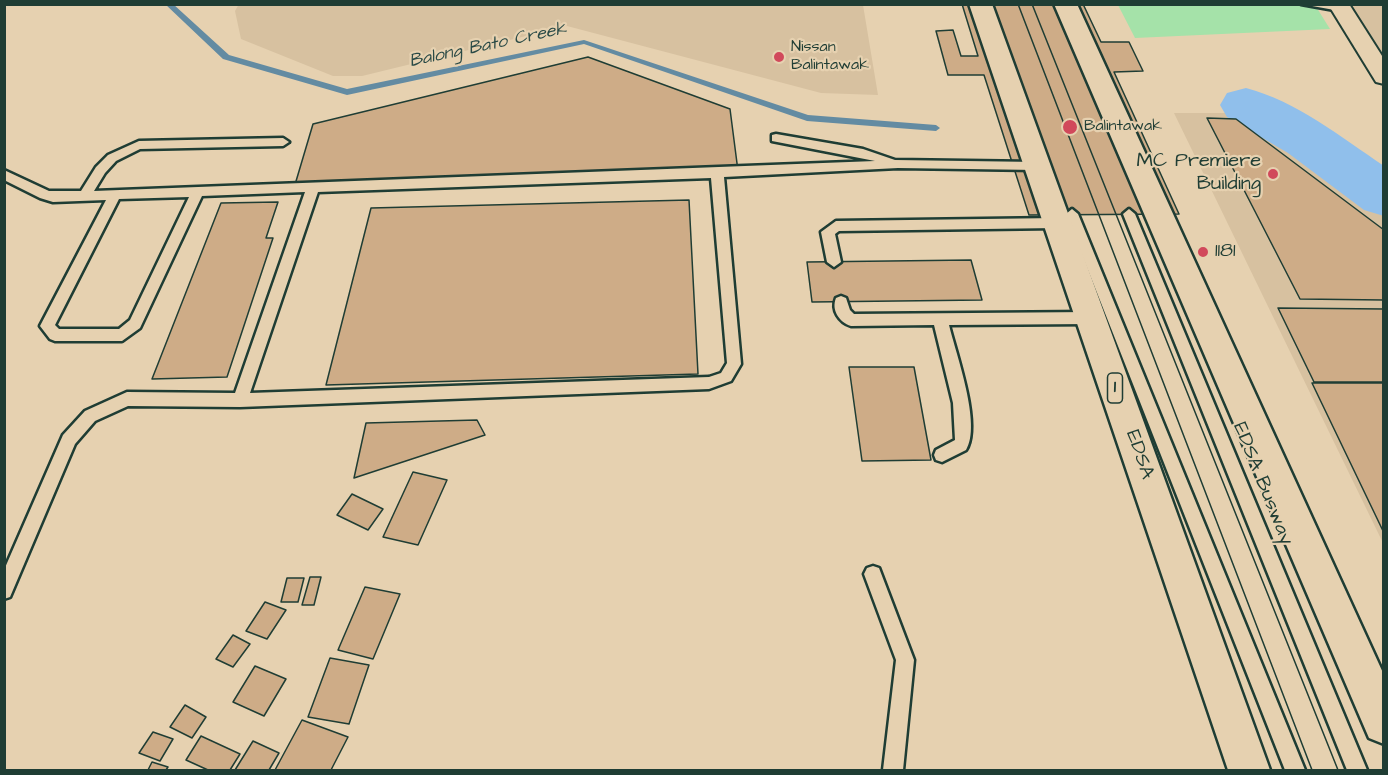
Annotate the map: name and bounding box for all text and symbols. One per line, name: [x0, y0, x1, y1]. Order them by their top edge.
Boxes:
water label: Balong Bato Creek: [407, 19, 569, 73]
place label: Nissan Balintawak: [791, 38, 869, 76]
marker: Nissan Balintawak: [772, 50, 786, 64]
place label: Balintawak: [1084, 117, 1162, 137]
marker: Balintawak: [1061, 118, 1079, 136]
place label: MC Premiere Building: [1136, 150, 1261, 197]
marker: MC Premiere Building: [1266, 167, 1280, 181]
place label: 1181: [1215, 240, 1236, 264]
marker: 1181: [1196, 245, 1210, 259]
road number: 1: [1108, 373, 1122, 403]
street label: EDSA Busway: [1226, 419, 1298, 549]
street label: EDSA: [1119, 427, 1159, 483]

